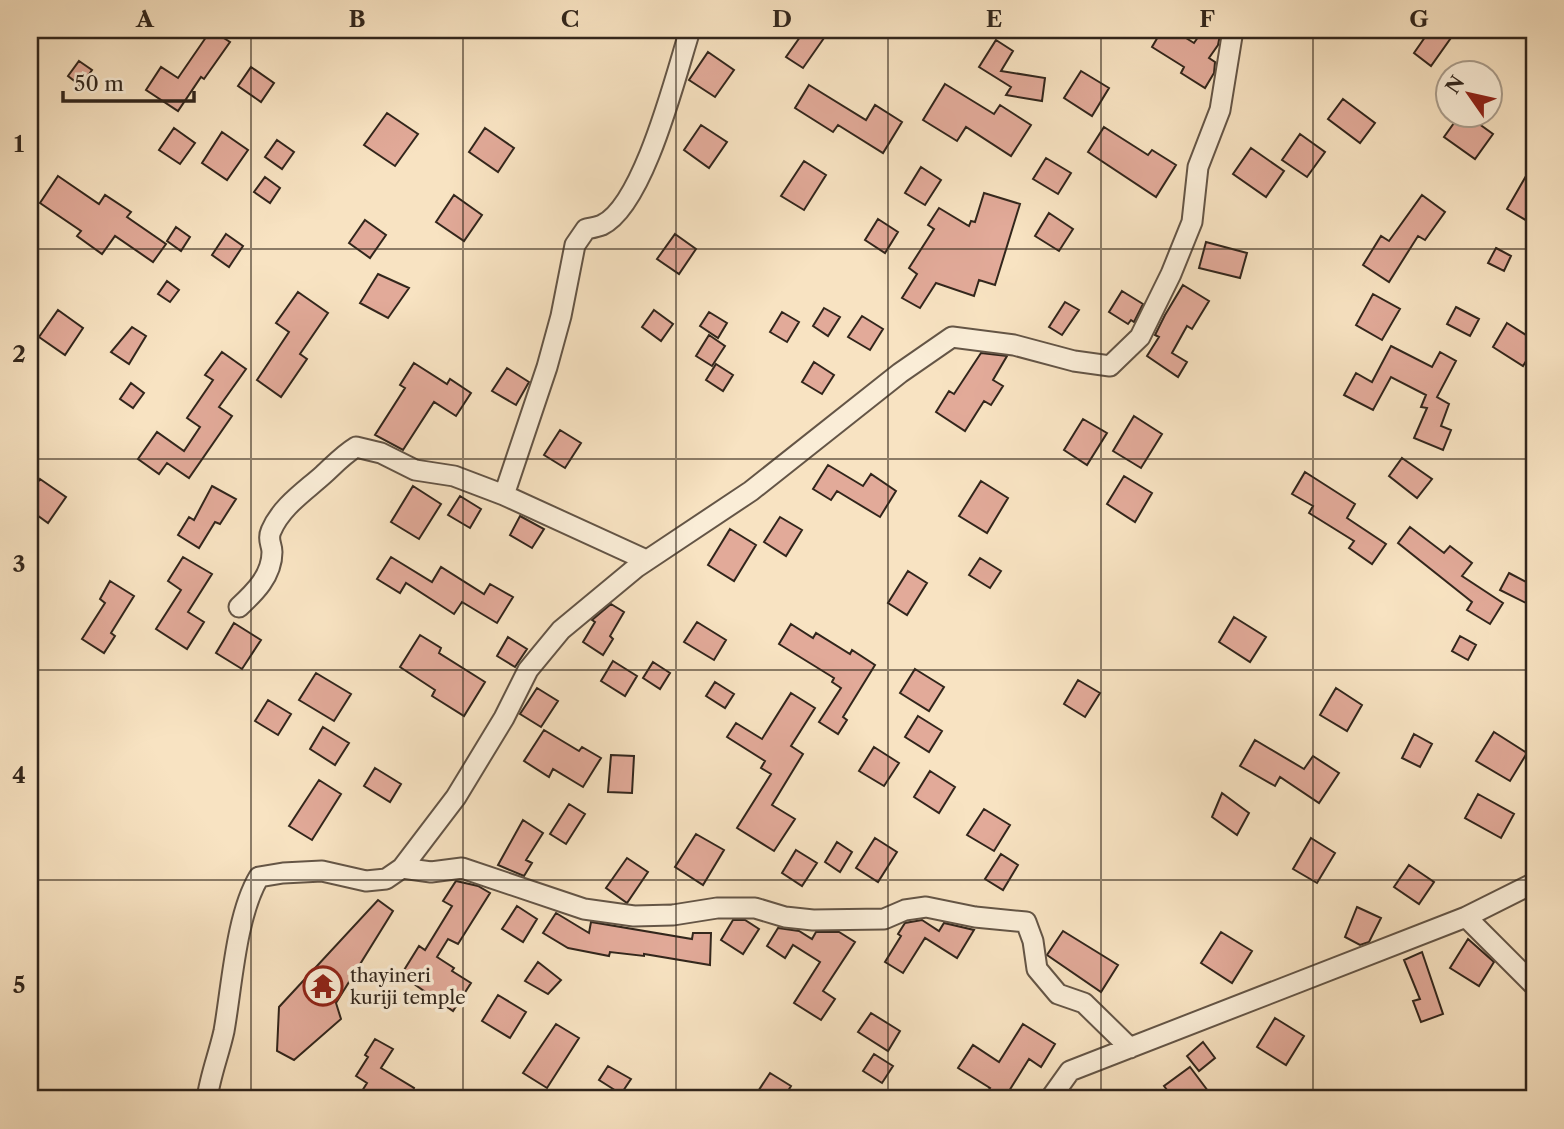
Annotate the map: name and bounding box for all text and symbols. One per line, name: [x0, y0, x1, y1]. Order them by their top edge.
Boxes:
text: A: [135, 5, 155, 33]
text: B: [348, 5, 366, 33]
text: C: [561, 5, 579, 33]
text: D: [772, 5, 792, 33]
text: E: [986, 5, 1002, 33]
text: F: [1199, 5, 1215, 33]
text: G: [1409, 5, 1429, 33]
scale bar: [63, 60, 194, 104]
north arrow: [1434, 60, 1504, 130]
text: 50 m: [74, 71, 124, 96]
text: N: [1441, 71, 1469, 98]
text: 1: [14, 130, 25, 158]
text: 2: [12, 340, 26, 368]
text: 3: [13, 550, 26, 578]
text: 4: [12, 761, 26, 789]
place label: thayineri kuriji temple: [350, 964, 466, 1009]
temple icon: thayineri kuriji temple: [302, 965, 344, 1007]
text: 5: [13, 971, 25, 999]

